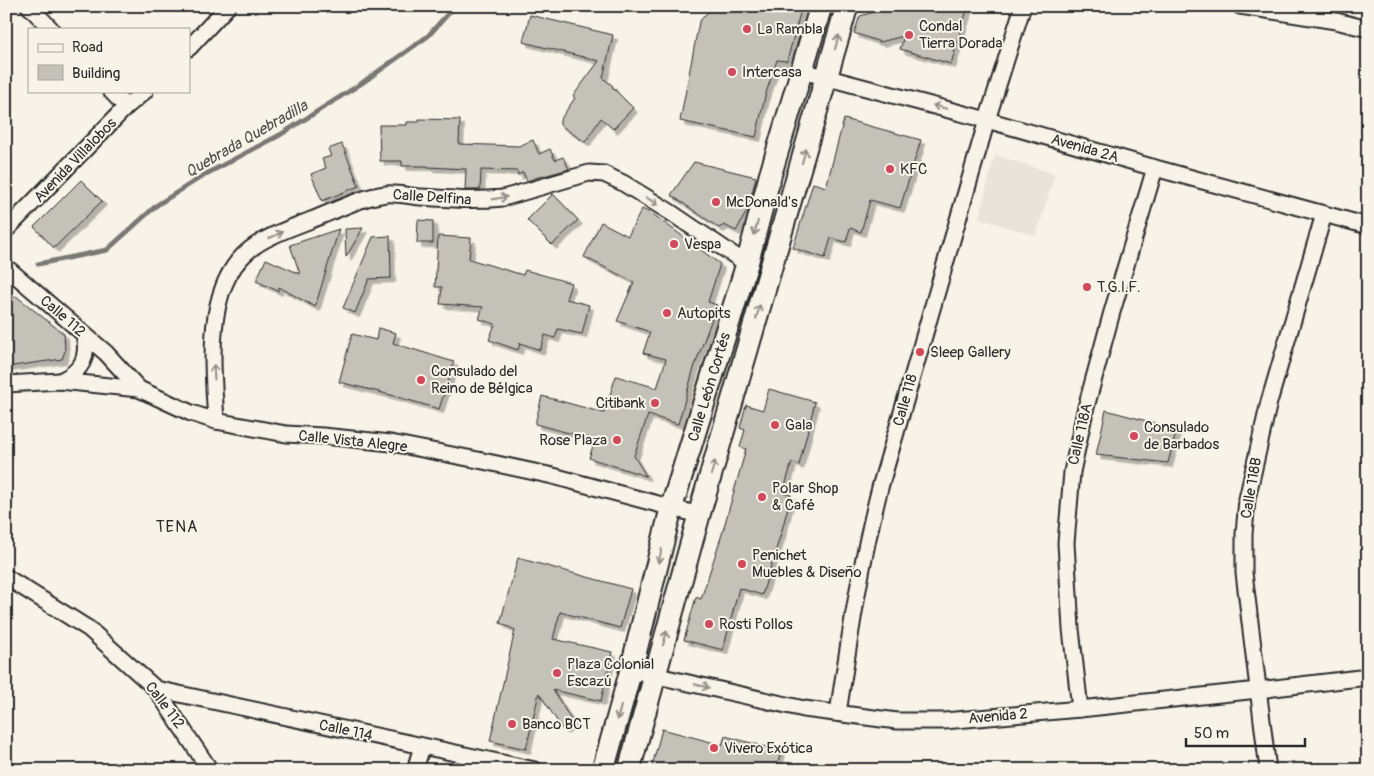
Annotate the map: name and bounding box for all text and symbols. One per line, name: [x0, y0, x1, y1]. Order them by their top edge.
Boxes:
place label: Condal Tierra Dorada: [919, 17, 1002, 53]
place label: La Rambla: [757, 20, 823, 39]
marker: La Rambla: [741, 23, 753, 35]
legend: [28, 28, 190, 92]
marker: Condal Tierra Dorada: [903, 29, 915, 41]
one-way arrow: [833, 34, 842, 50]
text: Road: [72, 38, 103, 57]
place label: Intercasa: [742, 63, 802, 82]
text: Building: [72, 64, 120, 83]
marker: Intercasa: [726, 66, 738, 78]
water label: Quebrada Quebradilla: [182, 95, 313, 182]
one-way arrow: [932, 102, 948, 112]
street label: Avenida Villalobos: [30, 114, 121, 207]
street label: Avenida 2A: [1049, 130, 1121, 167]
one-way arrow: [799, 149, 809, 165]
place label: KFC: [900, 160, 927, 179]
marker: KFC: [884, 163, 896, 175]
street label: Calle Delfina: [392, 185, 472, 210]
one-way arrow: [492, 193, 508, 203]
place label: McDonald's: [726, 193, 798, 212]
one-way arrow: [645, 196, 659, 206]
marker: McDonald's: [710, 196, 722, 208]
one-way arrow: [751, 220, 760, 236]
one-way arrow: [268, 230, 283, 240]
place label: Vespa: [684, 235, 721, 254]
marker: Vespa: [668, 238, 680, 250]
place label: T.G.I.F.: [1097, 278, 1141, 297]
marker: T.G.I.F.: [1081, 281, 1093, 293]
street label: Calle 112: [36, 291, 89, 341]
place label: Autopits: [677, 304, 731, 323]
one-way arrow: [754, 305, 764, 321]
marker: Autopits: [661, 307, 673, 319]
street label: Calle León Cortés: [684, 330, 735, 444]
place label: Sleep Gallery: [930, 343, 1011, 362]
marker: Sleep Gallery: [914, 346, 926, 358]
place label: Consulado del Reino de Bélgica: [431, 362, 533, 398]
one-way arrow: [209, 365, 218, 381]
street label: Calle 118: [889, 371, 922, 428]
marker: Consulado del Reino de Bélgica: [415, 374, 427, 386]
place label: Citibank: [596, 394, 646, 413]
marker: Citibank: [649, 397, 661, 409]
street label: Calle 118A: [1064, 401, 1097, 467]
place label: Gala: [785, 416, 812, 435]
place label: Consulado de Barbados: [1144, 418, 1219, 454]
marker: Gala: [769, 419, 781, 431]
street label: Calle Vista Alegre: [298, 426, 409, 457]
marker: Consulado de Barbados: [1128, 430, 1140, 442]
place label: Rose Plaza: [539, 431, 607, 450]
marker: Rose Plaza: [611, 434, 623, 446]
street label: Calle 118B: [1237, 456, 1266, 520]
one-way arrow: [709, 461, 718, 477]
place label: Polar Shop & Café: [772, 479, 839, 515]
marker: Polar Shop & Café: [756, 491, 768, 503]
district label: TENA: [156, 517, 198, 537]
place label: Penichet Muebles & Diseño: [752, 546, 862, 582]
one-way arrow: [654, 547, 664, 563]
marker: Penichet Muebles & Diseño: [736, 558, 748, 570]
place label: Rosti Pollos: [719, 615, 793, 634]
marker: Rosti Pollos: [703, 618, 715, 630]
one-way arrow: [661, 631, 671, 647]
place label: Plaza Colonial Escazú: [567, 655, 654, 691]
marker: Plaza Colonial Escazú: [551, 667, 563, 679]
street label: Calle 112: [141, 678, 188, 733]
one-way arrow: [694, 682, 710, 691]
street label: Avenida 2: [967, 704, 1029, 729]
one-way arrow: [613, 705, 623, 721]
place label: Banco BCT: [522, 715, 591, 734]
street label: Calle 114: [317, 716, 375, 746]
scale bar: [1186, 716, 1305, 748]
marker: Banco BCT: [506, 718, 518, 730]
text: 50 m: [1194, 724, 1229, 743]
place label: Vivero Exótica: [724, 739, 813, 758]
marker: Vivero Exótica: [708, 742, 720, 754]

